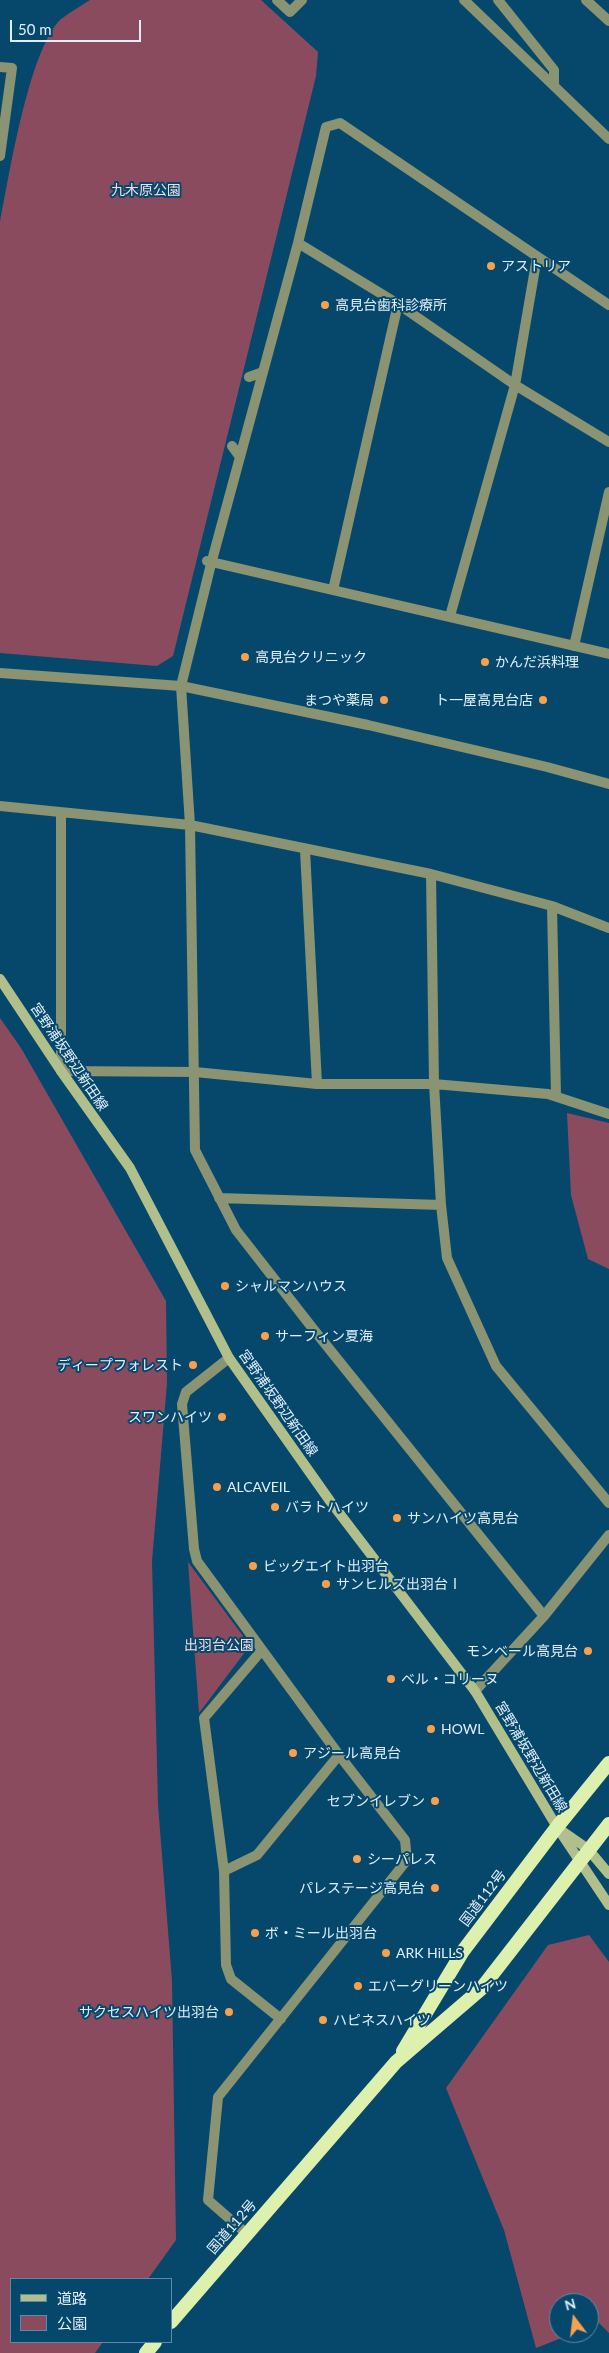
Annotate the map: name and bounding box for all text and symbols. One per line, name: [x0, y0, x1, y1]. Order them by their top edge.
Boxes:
scale bar: [12, 10, 144, 42]
text: 50 m: [18, 20, 52, 38]
park label: 九木原公園: [111, 182, 181, 198]
place label: アストリア: [501, 258, 571, 274]
marker: アストリア: [485, 260, 497, 272]
place label: 高見台歯科診療所: [335, 297, 447, 313]
marker: 高見台歯科診療所: [319, 299, 331, 311]
place label: 高見台クリニック: [255, 649, 367, 665]
marker: 高見台クリニック: [239, 651, 251, 663]
place label: かんだ浜料理: [495, 654, 579, 670]
marker: かんだ浜料理: [479, 656, 491, 668]
place label: まつや薬局: [304, 692, 374, 708]
place label: ト一屋高見台店: [435, 692, 533, 708]
marker: まつや薬局: [378, 694, 390, 706]
marker: ト一屋高見台店: [537, 694, 549, 706]
street label: 宮野浦坂野辺新田線: [27, 1000, 111, 1114]
place label: シャルマンハウス: [235, 1278, 347, 1294]
marker: シャルマンハウス: [219, 1280, 231, 1292]
place label: サーフィン夏海: [275, 1328, 373, 1344]
marker: サーフィン夏海: [259, 1330, 271, 1342]
street label: 宮野浦坂野辺新田線: [235, 1347, 321, 1459]
place label: ディープフォレスト: [57, 1357, 183, 1373]
marker: ディープフォレスト: [187, 1359, 199, 1371]
place label: スワンハイツ: [128, 1409, 212, 1425]
marker: スワンハイツ: [216, 1411, 228, 1423]
place label: ALCAVEIL: [227, 1479, 290, 1495]
marker: ALCAVEIL: [211, 1481, 223, 1493]
place label: バラトハイツ: [285, 1499, 369, 1515]
marker: バラトハイツ: [269, 1501, 281, 1513]
place label: サンハイツ高見台: [407, 1510, 519, 1526]
marker: サンハイツ高見台: [391, 1512, 403, 1524]
place label: ビッグエイト出羽台: [263, 1558, 389, 1574]
marker: ビッグエイト出羽台: [247, 1560, 259, 1572]
place label: サンヒルズ出羽台Ⅰ: [336, 1576, 462, 1592]
marker: サンヒルズ出羽台Ⅰ: [320, 1578, 332, 1590]
park label: 出羽台公園: [184, 1637, 254, 1653]
place label: モンベール高見台: [466, 1643, 578, 1659]
marker: モンベール高見台: [582, 1645, 594, 1657]
place label: ベル・コリーヌ: [401, 1671, 499, 1687]
marker: ベル・コリーヌ: [385, 1673, 397, 1685]
street label: 宮野浦坂野辺新田線: [491, 1699, 571, 1815]
place label: HOWL: [441, 1721, 484, 1737]
marker: HOWL: [425, 1723, 437, 1735]
place label: アジール高見台: [303, 1745, 401, 1761]
marker: アジール高見台: [287, 1747, 299, 1759]
place label: セブンイレブン: [327, 1793, 425, 1809]
marker: セブンイレブン: [429, 1795, 441, 1807]
place label: シーパレス: [367, 1851, 437, 1867]
marker: シーパレス: [351, 1853, 363, 1865]
street label: 国道112号: [456, 1866, 510, 1930]
place label: パレステージ高見台: [299, 1880, 425, 1896]
marker: パレステージ高見台: [429, 1882, 441, 1894]
place label: ボ・ミール出羽台: [265, 1925, 377, 1941]
marker: ボ・ミール出羽台: [249, 1927, 261, 1939]
place label: ARK HiLLS: [396, 1945, 463, 1961]
marker: ARK HiLLS: [380, 1947, 392, 1959]
place label: エバーグリーンハイツ: [368, 1978, 508, 1994]
marker: エバーグリーンハイツ: [352, 1980, 364, 1992]
place label: サクセスハイツ出羽台: [79, 2004, 219, 2020]
marker: サクセスハイツ出羽台: [223, 2006, 235, 2018]
place label: ハピネスハイツ: [333, 2012, 431, 2028]
marker: ハピネスハイツ: [317, 2014, 329, 2026]
street label: 国道112号: [204, 2196, 260, 2258]
legend: [10, 2278, 172, 2343]
text: 道路: [57, 2289, 87, 2307]
north arrow: [549, 2293, 599, 2343]
text: N: [563, 2294, 578, 2314]
text: 公園: [57, 2314, 87, 2332]

